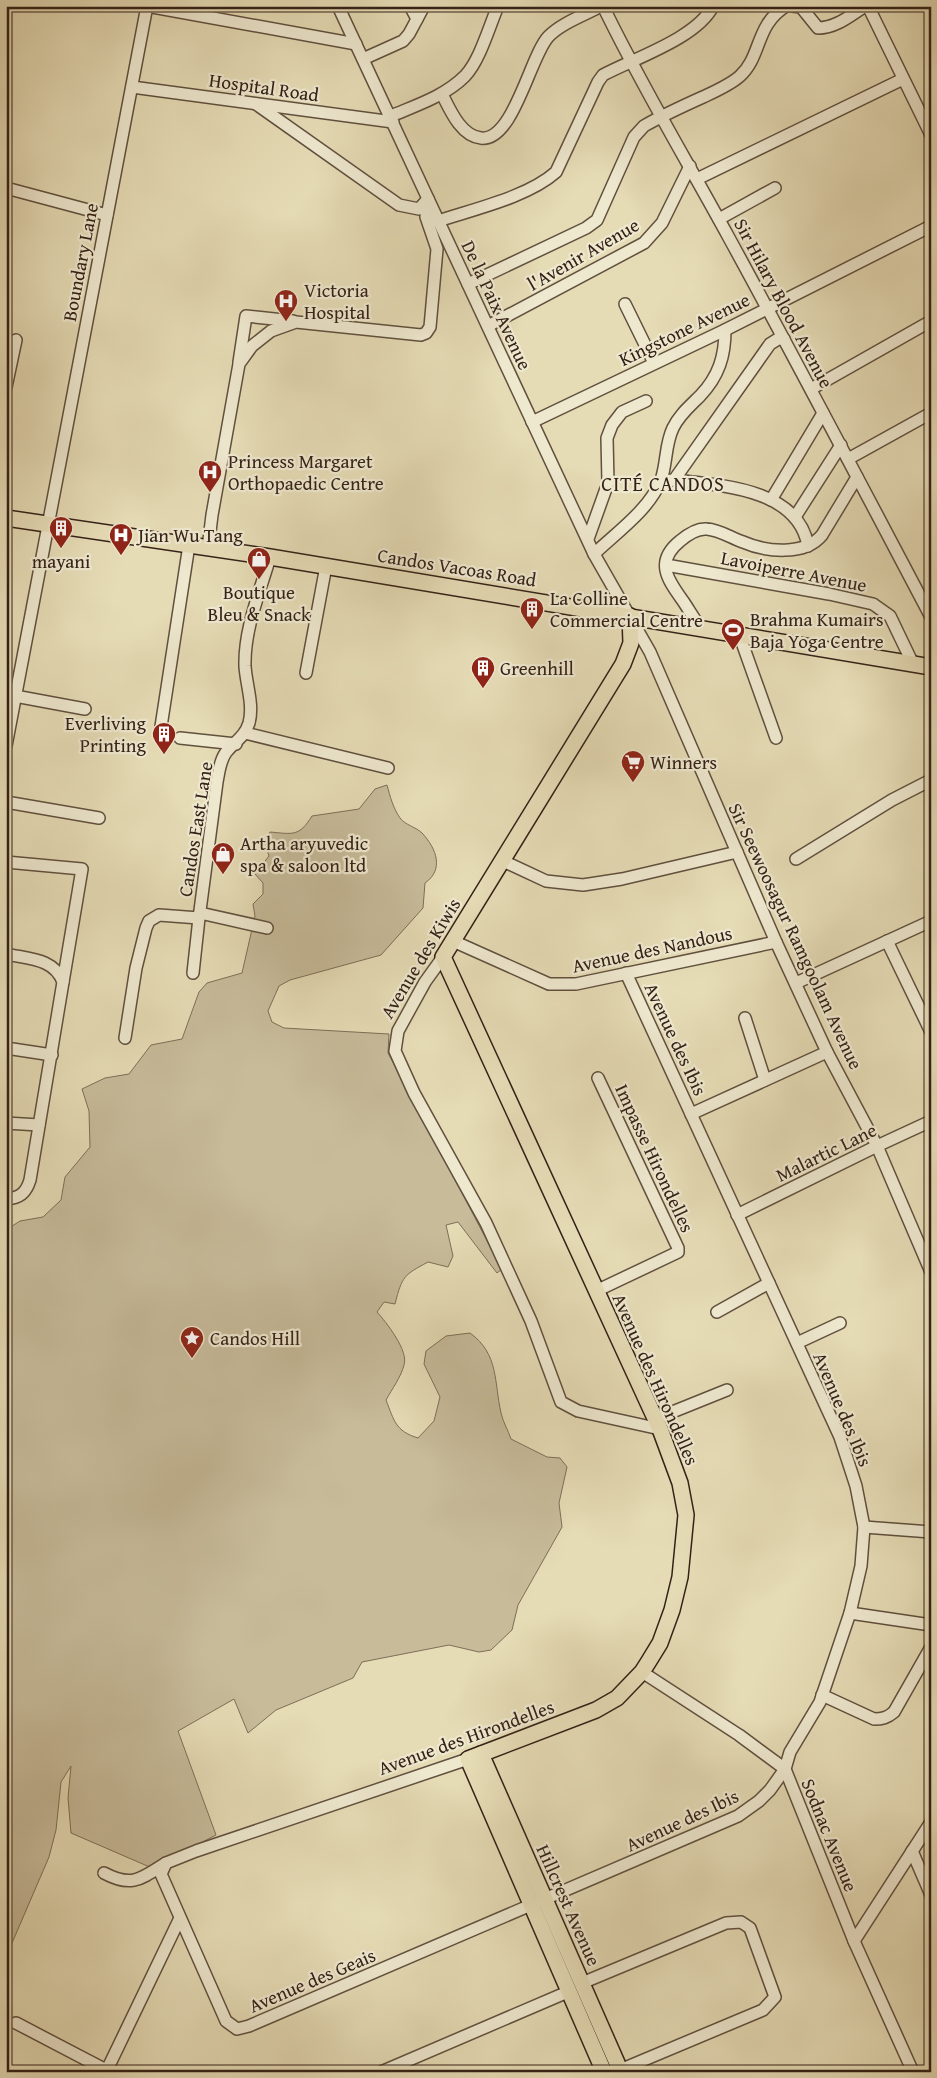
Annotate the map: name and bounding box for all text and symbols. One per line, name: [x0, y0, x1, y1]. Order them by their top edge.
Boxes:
street label: Hospital Road: [207, 65, 321, 109]
street label: Boundary Lane: [55, 200, 105, 323]
street label: l'Avenir Avenue: [522, 211, 644, 297]
street label: Sir Hilary Blood Avenue: [727, 213, 841, 393]
street label: De la Paix Avenue: [455, 236, 539, 374]
place label: Victoria Hospital: [304, 276, 370, 326]
street label: Kingstone Avenue: [614, 285, 754, 373]
hospital icon: Victoria Hospital: [273, 288, 299, 322]
place label: Princess Margaret Orthopaedic Centre: [228, 447, 384, 497]
hospital icon: Princess Margaret Orthopaedic Centre: [197, 459, 223, 493]
district label: CITÉ CANDOS: [601, 469, 725, 498]
building icon: mayani: [48, 515, 74, 549]
place label: Jian Wu Tang: [136, 521, 243, 549]
hospital icon: Jian Wu Tang: [108, 522, 134, 556]
street label: Candos Vacoas Road: [376, 541, 539, 594]
street label: Lavoiperre Avenue: [719, 543, 869, 599]
shop icon: Boutique Bleu & Snack: [246, 546, 272, 580]
place label: mayani: [32, 547, 90, 575]
place label: Boutique Bleu & Snack: [207, 578, 311, 628]
place label: La Colline Commercial Centre: [550, 584, 703, 634]
building icon: La Colline Commercial Centre: [519, 596, 545, 630]
place label: Brahma Kumairs Baja Yoga Centre: [750, 605, 884, 655]
sports icon: Brahma Kumairs Baja Yoga Centre: [720, 617, 746, 651]
place label: Greenhill: [500, 654, 574, 682]
building icon: Greenhill: [470, 655, 496, 689]
place label: Everliving Printing: [65, 709, 147, 759]
building icon: Everliving Printing: [151, 721, 177, 755]
place label: Winners: [650, 748, 717, 776]
supermarket icon: Winners: [620, 749, 646, 783]
street label: Candos East Lane: [171, 759, 220, 899]
street label: Sir Seewoosagur Ramgoolam Avenue: [722, 798, 870, 1074]
place label: Artha aryuvedic spa & saloon ltd: [240, 829, 368, 879]
shop icon: Artha aryuvedic spa & saloon ltd: [210, 841, 236, 875]
street label: Avenue des Kiwis: [373, 892, 467, 1024]
street label: Avenue des Nandous: [569, 918, 735, 980]
street label: Avenue des Ibis: [638, 978, 714, 1100]
street label: Impasse Hirondelles: [608, 1079, 702, 1237]
street label: Malartic Lane: [771, 1115, 881, 1189]
street label: Avenue des Hirondelles: [606, 1289, 706, 1469]
place label: Candos Hill: [210, 1324, 300, 1352]
place icon: Candos Hill: [179, 1325, 205, 1359]
street label: Avenue des Ibis: [806, 1347, 880, 1471]
street label: Avenue des Hirondelles: [374, 1692, 558, 1782]
street label: Sodnac Avenue: [795, 1774, 865, 1896]
street label: Avenue des Ibis: [621, 1782, 743, 1858]
street label: Hillcrest Avenue: [530, 1840, 608, 1970]
street label: Avenue des Geais: [244, 1941, 380, 2019]

